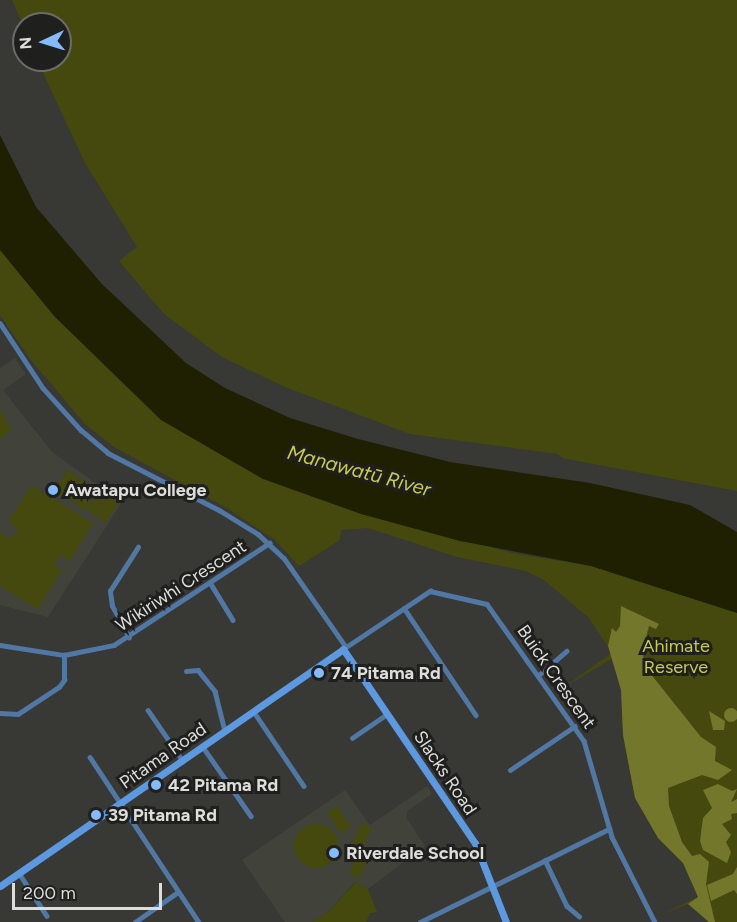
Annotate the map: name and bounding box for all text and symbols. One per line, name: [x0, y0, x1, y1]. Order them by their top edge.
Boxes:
north arrow: [12, 12, 72, 72]
text: N: [16, 36, 35, 50]
water label: Manawatū River: [285, 440, 433, 502]
place label: Awatapu College: [65, 479, 207, 501]
marker: Awatapu College: [46, 483, 60, 497]
street label: Wikiriwhi Crescent: [112, 536, 250, 636]
street label: Buick Crescent: [512, 621, 600, 733]
park label: Ahimate Reserve: [642, 636, 710, 678]
place label: 74 Pitama Rd: [331, 662, 441, 684]
marker: 74 Pitama Rd: [312, 666, 326, 680]
street label: Pitama Road: [115, 718, 211, 794]
street label: Slacks Road: [409, 727, 481, 819]
place label: 42 Pitama Rd: [168, 774, 278, 796]
marker: 42 Pitama Rd: [149, 778, 163, 792]
place label: 39 Pitama Rd: [108, 804, 217, 826]
marker: 39 Pitama Rd: [89, 808, 103, 822]
place label: Riverdale School: [346, 842, 484, 864]
marker: Riverdale School: [327, 846, 341, 860]
scale bar: [15, 871, 165, 909]
text: 200 m: [23, 882, 76, 904]

